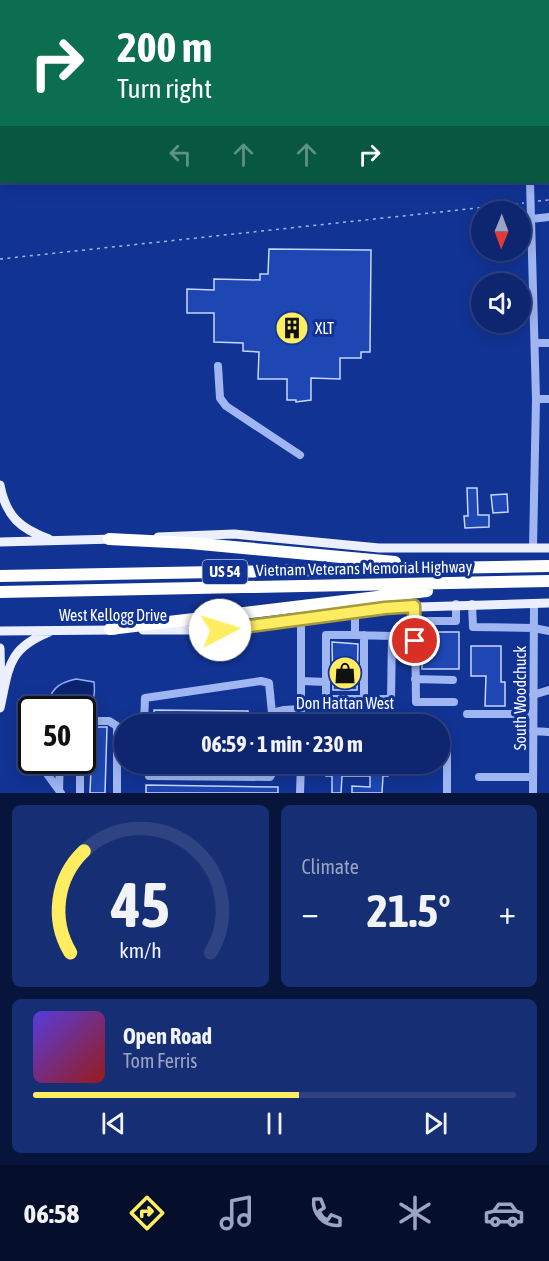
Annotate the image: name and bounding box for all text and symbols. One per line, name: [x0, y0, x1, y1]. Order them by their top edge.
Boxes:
text: 200 m: [117, 23, 212, 71]
icon: right: [18, 24, 96, 102]
text: Turn right: [117, 73, 212, 104]
icon: left: [164, 138, 197, 171]
icon: ahead: [227, 138, 260, 171]
icon: ahead: [290, 138, 323, 171]
icon: right: [353, 138, 386, 171]
north arrow: [471, 201, 531, 261]
map controls: [471, 201, 531, 333]
button: sound: [471, 273, 531, 333]
building icon: XLT: [274, 310, 310, 346]
place label: XLT: [315, 319, 334, 337]
street label: Vietnam Veterans Memorial Highway: [256, 557, 473, 580]
road number: US 54: [202, 560, 248, 584]
position arrow: [188, 598, 252, 662]
street label: West Kellogg Drive: [59, 606, 167, 625]
pin: [389, 615, 440, 666]
icon: arrive: [398, 624, 431, 657]
street label: South Woodchuck: [511, 646, 529, 750]
shop icon: Don Hattan West: [327, 655, 363, 691]
place label: Don Hattan West: [296, 694, 395, 712]
speed limit sign: 50: [18, 696, 96, 774]
text: 06:59 · 1 min · 230 m: [201, 731, 363, 757]
text: Climate: [302, 855, 359, 878]
text: 45: [110, 869, 170, 940]
text: 21.5°: [367, 885, 451, 937]
text: −: [302, 893, 319, 931]
text: +: [499, 893, 516, 931]
text: km/h: [119, 938, 162, 963]
text: Open Road: [123, 1023, 212, 1049]
text: Tom Ferris: [123, 1049, 197, 1072]
icon: previous: [97, 1107, 130, 1140]
icon: pause: [258, 1107, 291, 1140]
icon: next: [419, 1107, 452, 1140]
icon: directions: [126, 1192, 168, 1234]
icon: music: [216, 1192, 258, 1234]
icon: phone: [305, 1192, 347, 1234]
icon: climate: [394, 1192, 436, 1234]
icon: car: [483, 1192, 525, 1234]
text: 06:58: [24, 1198, 79, 1229]

